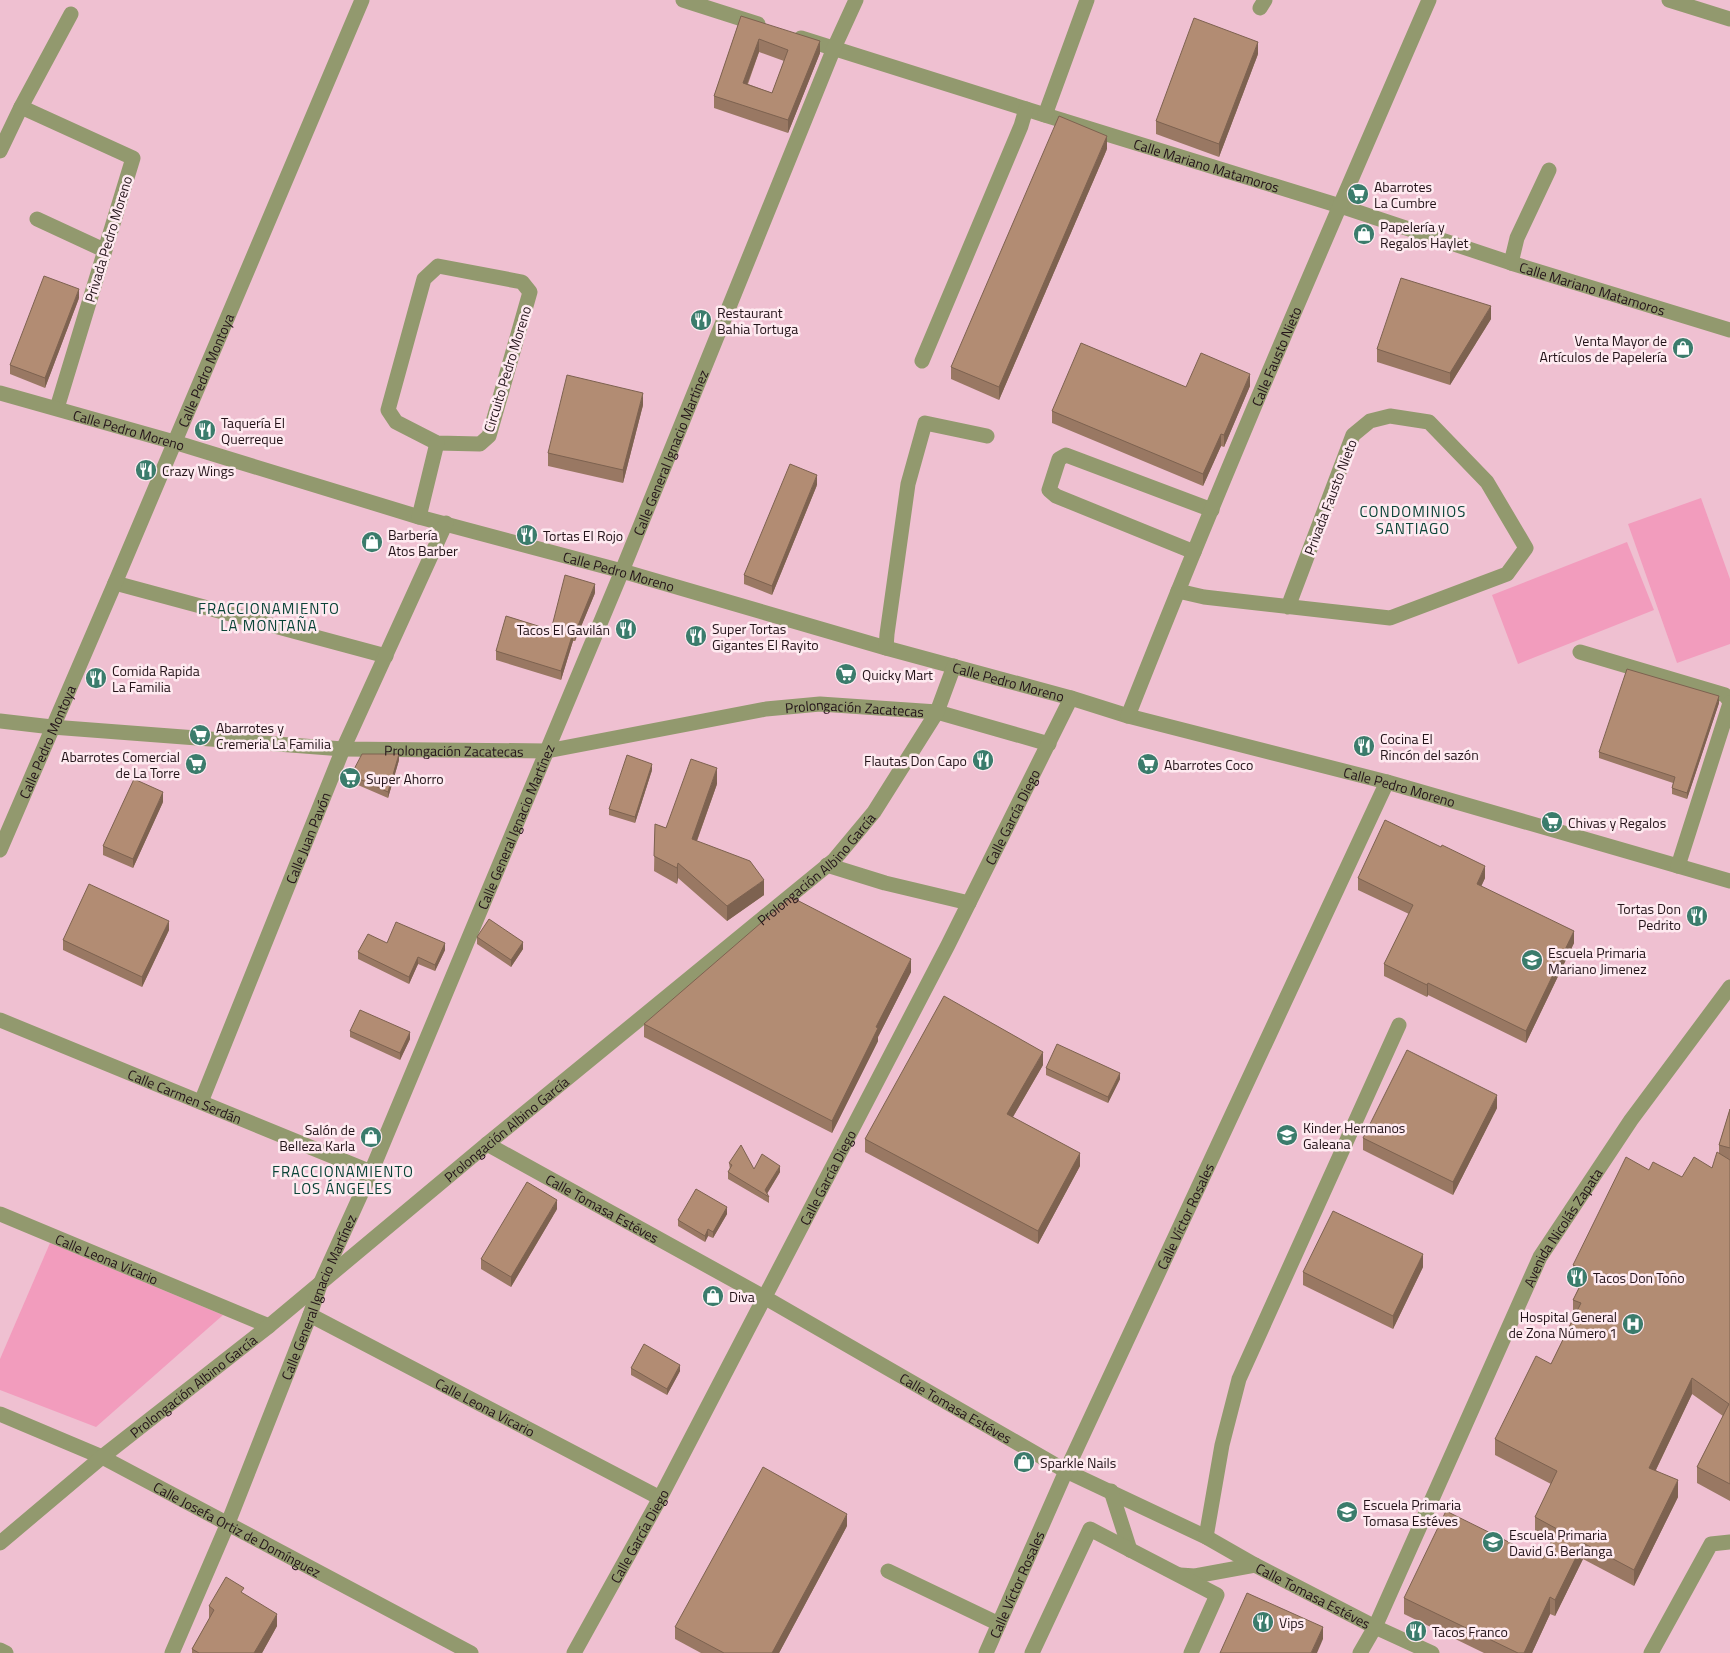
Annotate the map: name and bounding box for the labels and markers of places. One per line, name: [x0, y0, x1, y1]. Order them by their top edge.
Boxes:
place label: Abarrotes La Cumbre: [1374, 176, 1437, 213]
supermarket icon: Abarrotes La Cumbre: [1346, 182, 1370, 206]
place label: Papelería y Regalos Haylet: [1380, 216, 1468, 253]
shop icon: Papelería y Regalos Haylet: [1352, 222, 1376, 246]
place label: Restaurant Bahia Tortuga: [717, 302, 798, 339]
restaurant icon: Restaurant Bahia Tortuga: [689, 308, 713, 332]
place label: Venta Mayor de Artículos de Papelería: [1540, 330, 1667, 367]
shop icon: Venta Mayor de Artículos de Papelería: [1671, 336, 1695, 360]
place label: Taquería El Querreque: [221, 412, 285, 449]
restaurant icon: Taquería El Querreque: [193, 418, 217, 442]
restaurant icon: Crazy Wings: [134, 458, 158, 482]
place label: Crazy Wings: [162, 460, 234, 481]
restaurant icon: Tortas El Rojo: [515, 523, 539, 547]
place label: Barbería Atos Barber: [388, 524, 458, 561]
place label: Tortas El Rojo: [543, 525, 623, 546]
shop icon: Barbería Atos Barber: [360, 530, 384, 554]
restaurant icon: Tacos El Gavilán: [614, 617, 638, 641]
place label: Super Tortas Gigantes El Rayito: [712, 618, 819, 655]
place label: Tacos El Gavilán: [517, 619, 610, 640]
restaurant icon: Super Tortas Gigantes El Rayito: [684, 624, 708, 648]
place label: Comida Rapida La Familia: [112, 660, 200, 697]
supermarket icon: Quicky Mart: [834, 662, 858, 686]
place label: Quicky Mart: [862, 664, 933, 685]
restaurant icon: Comida Rapida La Familia: [84, 666, 108, 690]
place label: Abarrotes y Cremeria La Familia: [216, 717, 331, 754]
supermarket icon: Abarrotes y Cremeria La Familia: [188, 723, 212, 747]
place label: Cocina El Rincón del sazón: [1380, 728, 1479, 765]
restaurant icon: Cocina El Rincón del sazón: [1352, 734, 1376, 758]
place label: Abarrotes Comercial de La Torre: [61, 746, 180, 783]
restaurant icon: Flautas Don Capo: [971, 748, 995, 772]
place label: Flautas Don Capo: [864, 750, 967, 771]
supermarket icon: Abarrotes Comercial de La Torre: [184, 752, 208, 776]
supermarket icon: Abarrotes Coco: [1136, 752, 1160, 776]
place label: Abarrotes Coco: [1164, 754, 1253, 775]
supermarket icon: Super Ahorro: [338, 766, 362, 790]
place label: Super Ahorro: [366, 768, 444, 789]
supermarket icon: Chivas y Regalos: [1540, 810, 1564, 834]
place label: Chivas y Regalos: [1568, 812, 1666, 833]
place label: Tortas Don Pedrito: [1617, 898, 1681, 935]
restaurant icon: Tortas Don Pedrito: [1685, 904, 1709, 928]
place label: Escuela Primaria Mariano Jimenez: [1548, 942, 1647, 979]
school or university icon: Escuela Primaria Mariano Jimenez: [1520, 948, 1544, 972]
place label: Kinder Hermanos Galeana: [1303, 1117, 1405, 1154]
place label: Salón de Belleza Karla: [279, 1119, 355, 1156]
school or university icon: Kinder Hermanos Galeana: [1275, 1123, 1299, 1147]
shop icon: Salón de Belleza Karla: [359, 1125, 383, 1149]
restaurant icon: Tacos Don Toño: [1565, 1265, 1589, 1289]
place label: Tacos Don Toño: [1593, 1267, 1685, 1288]
shop icon: Diva: [701, 1284, 725, 1308]
place label: Diva: [729, 1286, 755, 1307]
place label: Hospital General de Zona Número 1: [1508, 1306, 1617, 1343]
hospital icon: Hospital General de Zona Número 1: [1621, 1312, 1645, 1336]
shop icon: Sparkle Nails: [1012, 1450, 1036, 1474]
place label: Sparkle Nails: [1040, 1452, 1116, 1473]
place label: Escuela Primaria Tomasa Estéves: [1363, 1494, 1461, 1531]
school or university icon: Escuela Primaria Tomasa Estéves: [1335, 1500, 1359, 1524]
place label: Escuela Primaria David G. Berlanga: [1509, 1524, 1613, 1561]
school or university icon: Escuela Primaria David G. Berlanga: [1481, 1530, 1505, 1554]
restaurant icon: Vips: [1251, 1610, 1275, 1634]
place label: Vips: [1279, 1612, 1304, 1633]
restaurant icon: Tacos Franco: [1404, 1619, 1428, 1643]
place label: Tacos Franco: [1432, 1621, 1508, 1642]

